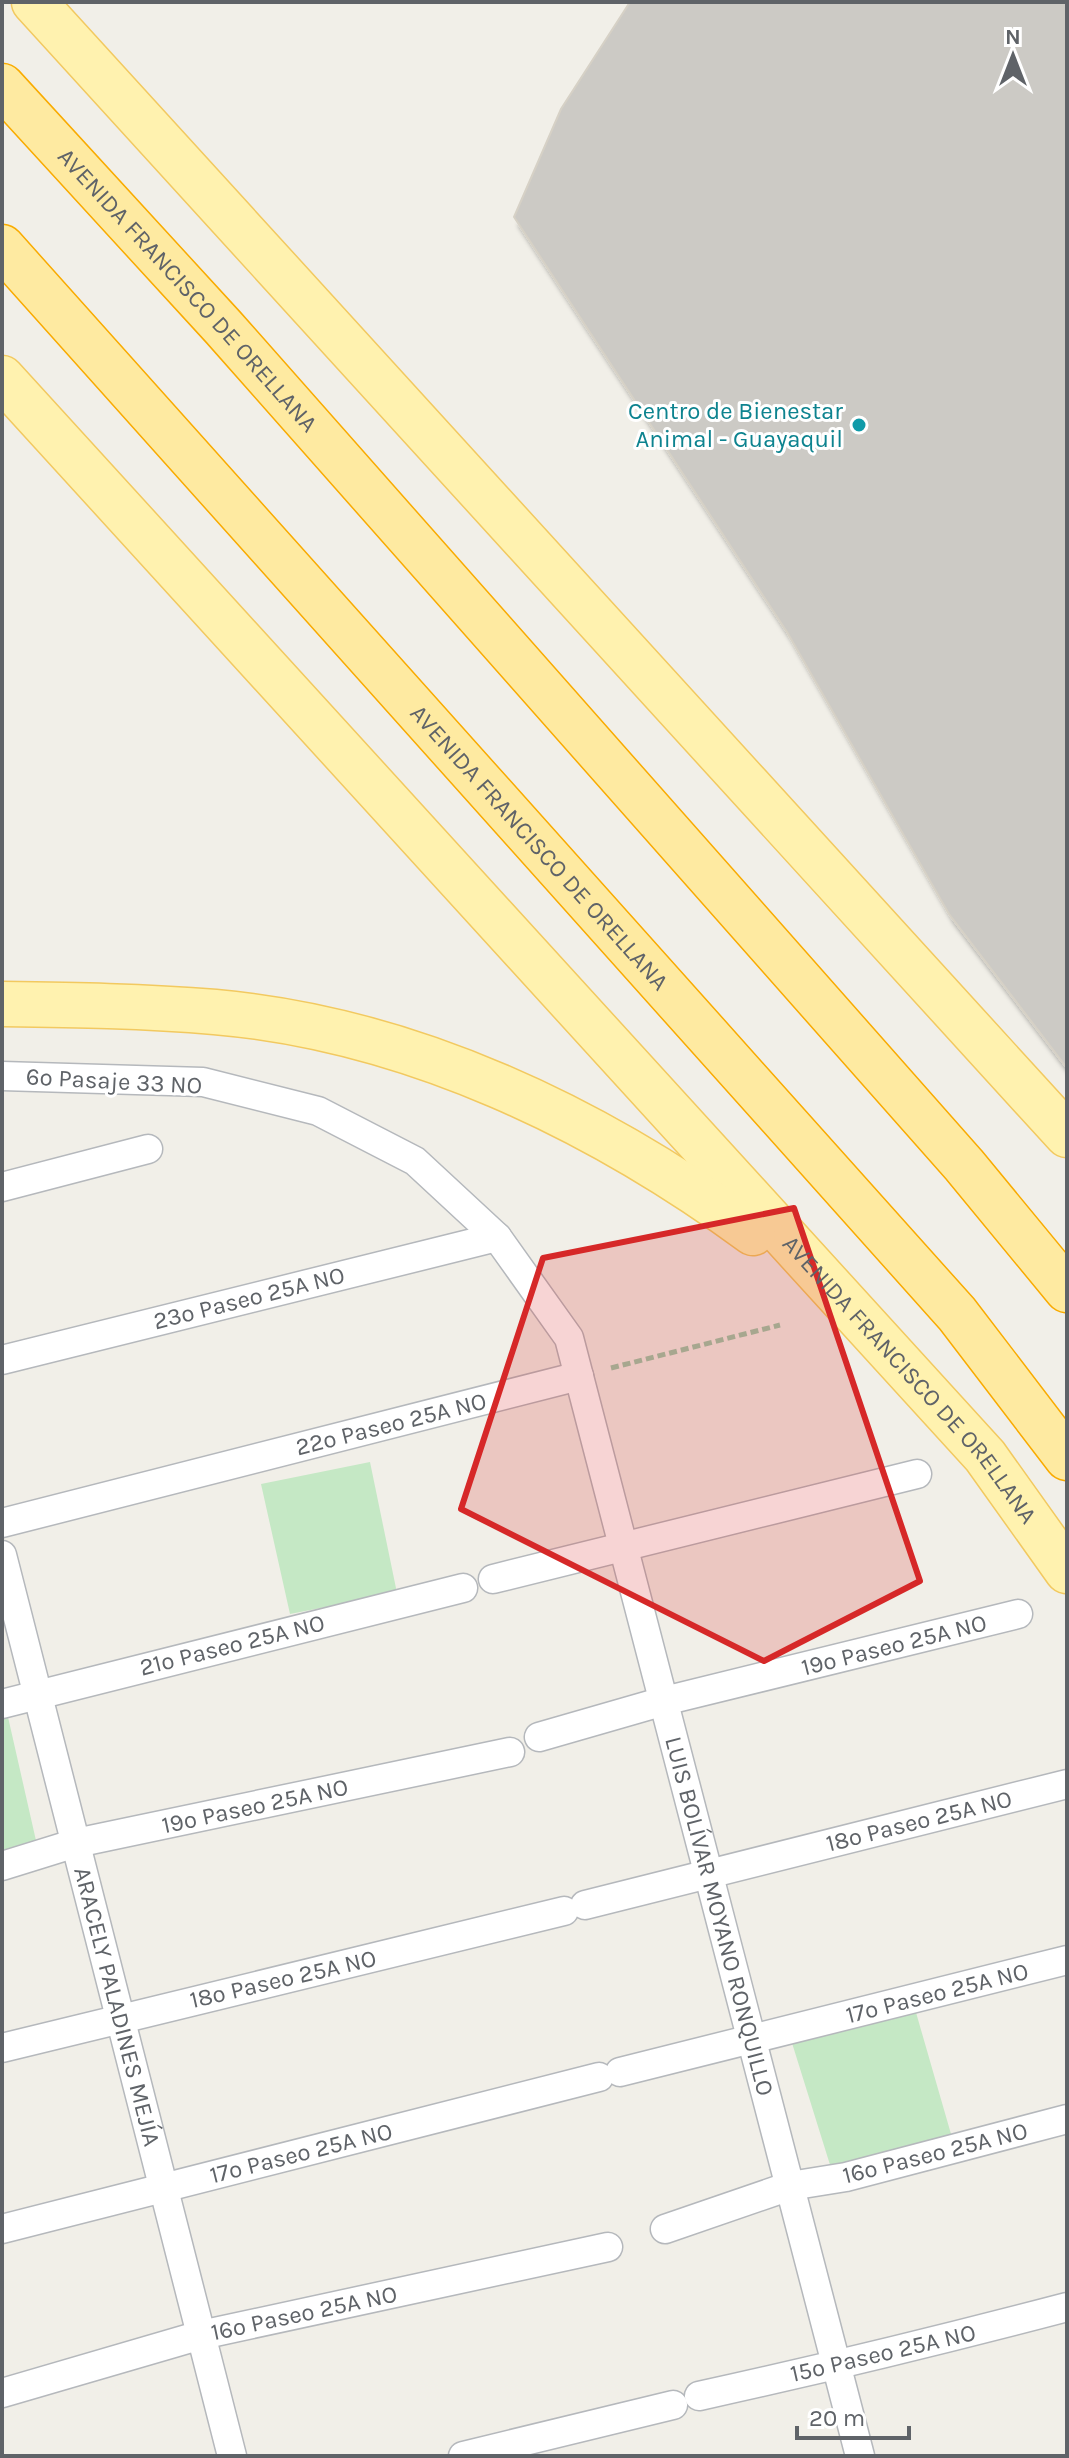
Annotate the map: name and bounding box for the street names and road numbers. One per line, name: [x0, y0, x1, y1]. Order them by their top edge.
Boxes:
street label: AVENIDA FRANCISCO DE ORELLANA: [52, 142, 323, 438]
street label: AVENIDA FRANCISCO DE ORELLANA: [405, 699, 675, 996]
street label: 6º Pasaje 33 NO: [25, 1062, 203, 1100]
street label: AVENIDA FRANCISCO DE ORELLANA: [777, 1230, 1043, 1529]
street label: 23º Paseo 25A NO: [151, 1261, 347, 1335]
street label: 22º Paseo 25A NO: [293, 1387, 489, 1461]
street label: 21º Paseo 25A NO: [137, 1608, 327, 1682]
street label: 19º Paseo 25A NO: [799, 1608, 989, 1682]
street label: LUIS BOLÍVAR MOYANO RONQUILLO: [659, 1733, 780, 2099]
street label: 19º Paseo 25A NO: [159, 1773, 351, 1839]
street label: 18º Paseo 25A NO: [823, 1784, 1015, 1858]
street label: ARACELY PALADINES MEJÍA: [68, 1864, 166, 2149]
street label: 18º Paseo 25A NO: [187, 1944, 379, 2014]
street label: 17º Paseo 25A NO: [843, 1957, 1031, 2029]
street label: 16º Paseo 25A NO: [840, 2116, 1030, 2190]
street label: 17º Paseo 25A NO: [207, 2117, 395, 2189]
street label: 16º Paseo 25A NO: [208, 2280, 400, 2346]
street label: 15º Paseo 25A NO: [788, 2318, 978, 2388]

